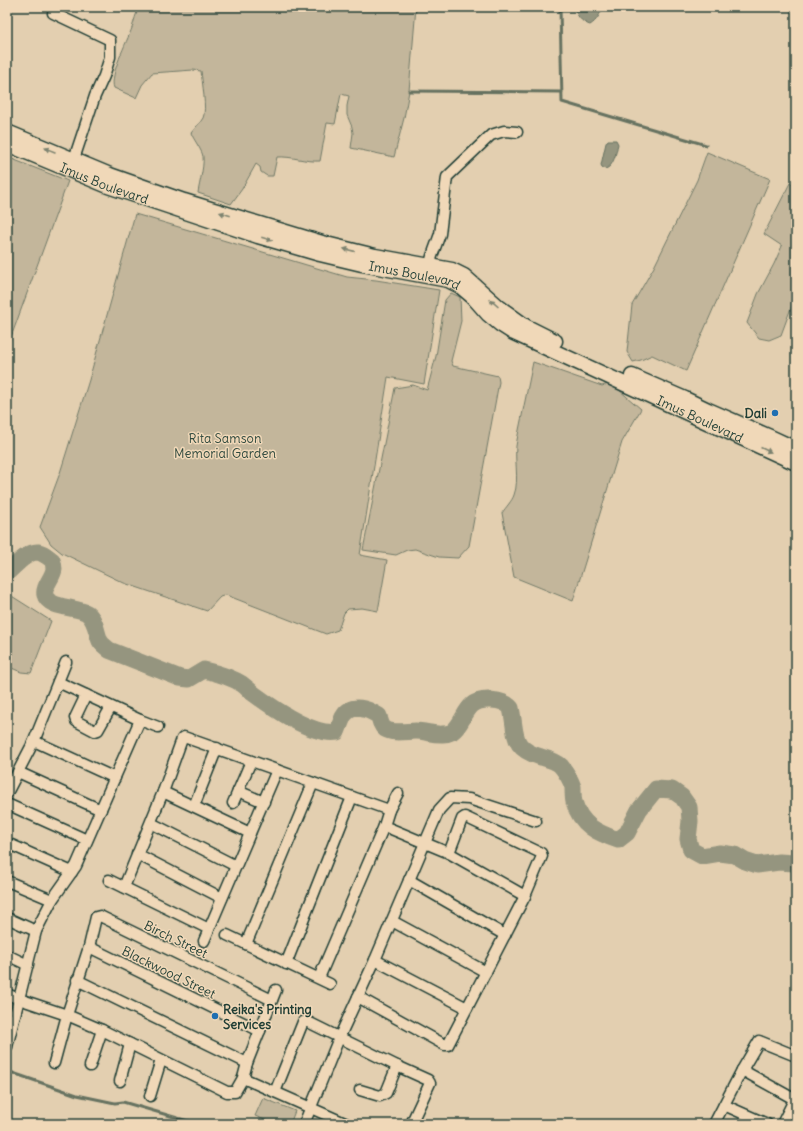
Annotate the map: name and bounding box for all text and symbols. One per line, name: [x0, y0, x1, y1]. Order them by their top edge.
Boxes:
one-way arrow: [44, 146, 56, 153]
street label: Imus Boulevard: [57, 159, 151, 208]
one-way arrow: [218, 211, 230, 217]
one-way arrow: [261, 236, 273, 242]
one-way arrow: [343, 246, 356, 252]
street label: Imus Boulevard: [367, 257, 464, 294]
one-way arrow: [489, 298, 499, 307]
street label: Imus Boulevard: [654, 392, 746, 447]
place label: Dali: [745, 405, 767, 422]
marker: Dali: [770, 408, 780, 418]
park label: Rita Samson Memorial Garden: [174, 430, 276, 462]
one-way arrow: [760, 447, 772, 453]
street label: Birch Street: [141, 917, 211, 962]
street label: Blackwood Street: [119, 942, 219, 1003]
place label: Reika's Printing Services: [223, 1001, 312, 1033]
marker: Reika's Printing Services: [210, 1011, 220, 1021]

